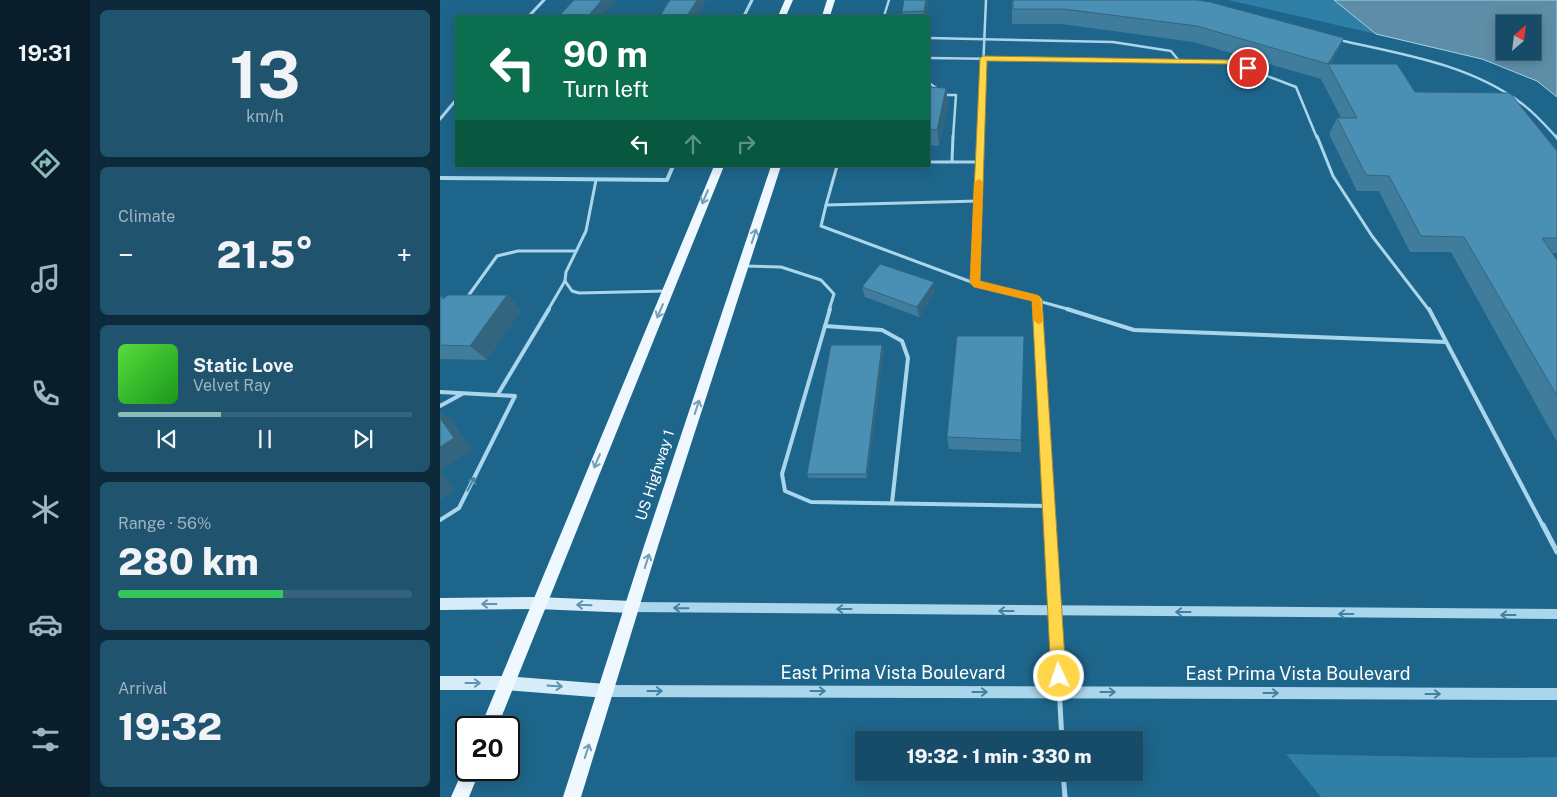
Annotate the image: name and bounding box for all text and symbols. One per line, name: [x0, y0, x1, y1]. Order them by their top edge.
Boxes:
north arrow: [1496, 15, 1541, 60]
map controls: [1496, 15, 1541, 60]
text: 90 m: [563, 34, 648, 75]
icon: left: [480, 35, 545, 100]
text: 13: [229, 36, 301, 113]
text: 19:31: [18, 40, 72, 66]
pin: [1227, 47, 1269, 89]
icon: arrive: [1234, 54, 1262, 82]
text: Turn left: [563, 76, 649, 102]
text: km/h: [246, 107, 284, 126]
icon: left: [626, 130, 654, 158]
icon: ahead: [679, 130, 707, 158]
icon: right: [732, 130, 760, 158]
icon: directions: [28, 146, 63, 181]
one-way arrow: [700, 190, 709, 205]
text: Climate: [118, 207, 175, 226]
one-way arrow: [749, 228, 759, 244]
text: 21.5°: [217, 232, 313, 277]
text: −: [118, 238, 134, 271]
text: +: [396, 238, 412, 271]
icon: music: [28, 261, 63, 296]
one-way arrow: [654, 304, 663, 319]
text: Static Love: [193, 354, 294, 376]
icon: phone: [28, 376, 63, 411]
text: Velvet Ray: [193, 376, 271, 395]
one-way arrow: [693, 399, 703, 415]
icon: previous: [153, 425, 181, 453]
icon: pause: [251, 425, 279, 453]
icon: next: [349, 425, 377, 453]
street label: US Highway 1: [632, 427, 677, 522]
one-way arrow: [591, 453, 601, 468]
one-way arrow: [466, 477, 476, 492]
icon: climate: [28, 492, 63, 527]
text: Range · 56%: [118, 514, 211, 533]
text: 280 km: [118, 539, 259, 584]
one-way arrow: [642, 553, 652, 569]
one-way arrow: [481, 599, 497, 609]
one-way arrow: [577, 601, 593, 610]
one-way arrow: [674, 603, 690, 613]
one-way arrow: [836, 604, 852, 614]
one-way arrow: [999, 606, 1015, 616]
icon: car: [28, 607, 63, 642]
one-way arrow: [1176, 607, 1192, 617]
one-way arrow: [1338, 609, 1354, 618]
one-way arrow: [1501, 610, 1517, 620]
position arrow: [1032, 649, 1084, 701]
street label: East Prima Vista Boulevard: [781, 662, 1005, 683]
street label: East Prima Vista Boulevard: [1186, 663, 1410, 684]
one-way arrow: [464, 678, 481, 688]
text: Arrival: [118, 679, 167, 698]
one-way arrow: [546, 682, 562, 691]
one-way arrow: [646, 686, 663, 696]
one-way arrow: [809, 686, 825, 696]
one-way arrow: [972, 687, 988, 697]
one-way arrow: [1100, 687, 1116, 697]
one-way arrow: [1262, 688, 1278, 698]
one-way arrow: [1424, 689, 1441, 699]
text: 19:32: [118, 704, 222, 749]
speed limit sign: 20: [455, 716, 520, 781]
icon: filters: [28, 722, 63, 757]
one-way arrow: [583, 743, 592, 759]
text: 19:32 · 1 min · 330 m: [906, 745, 1092, 767]

